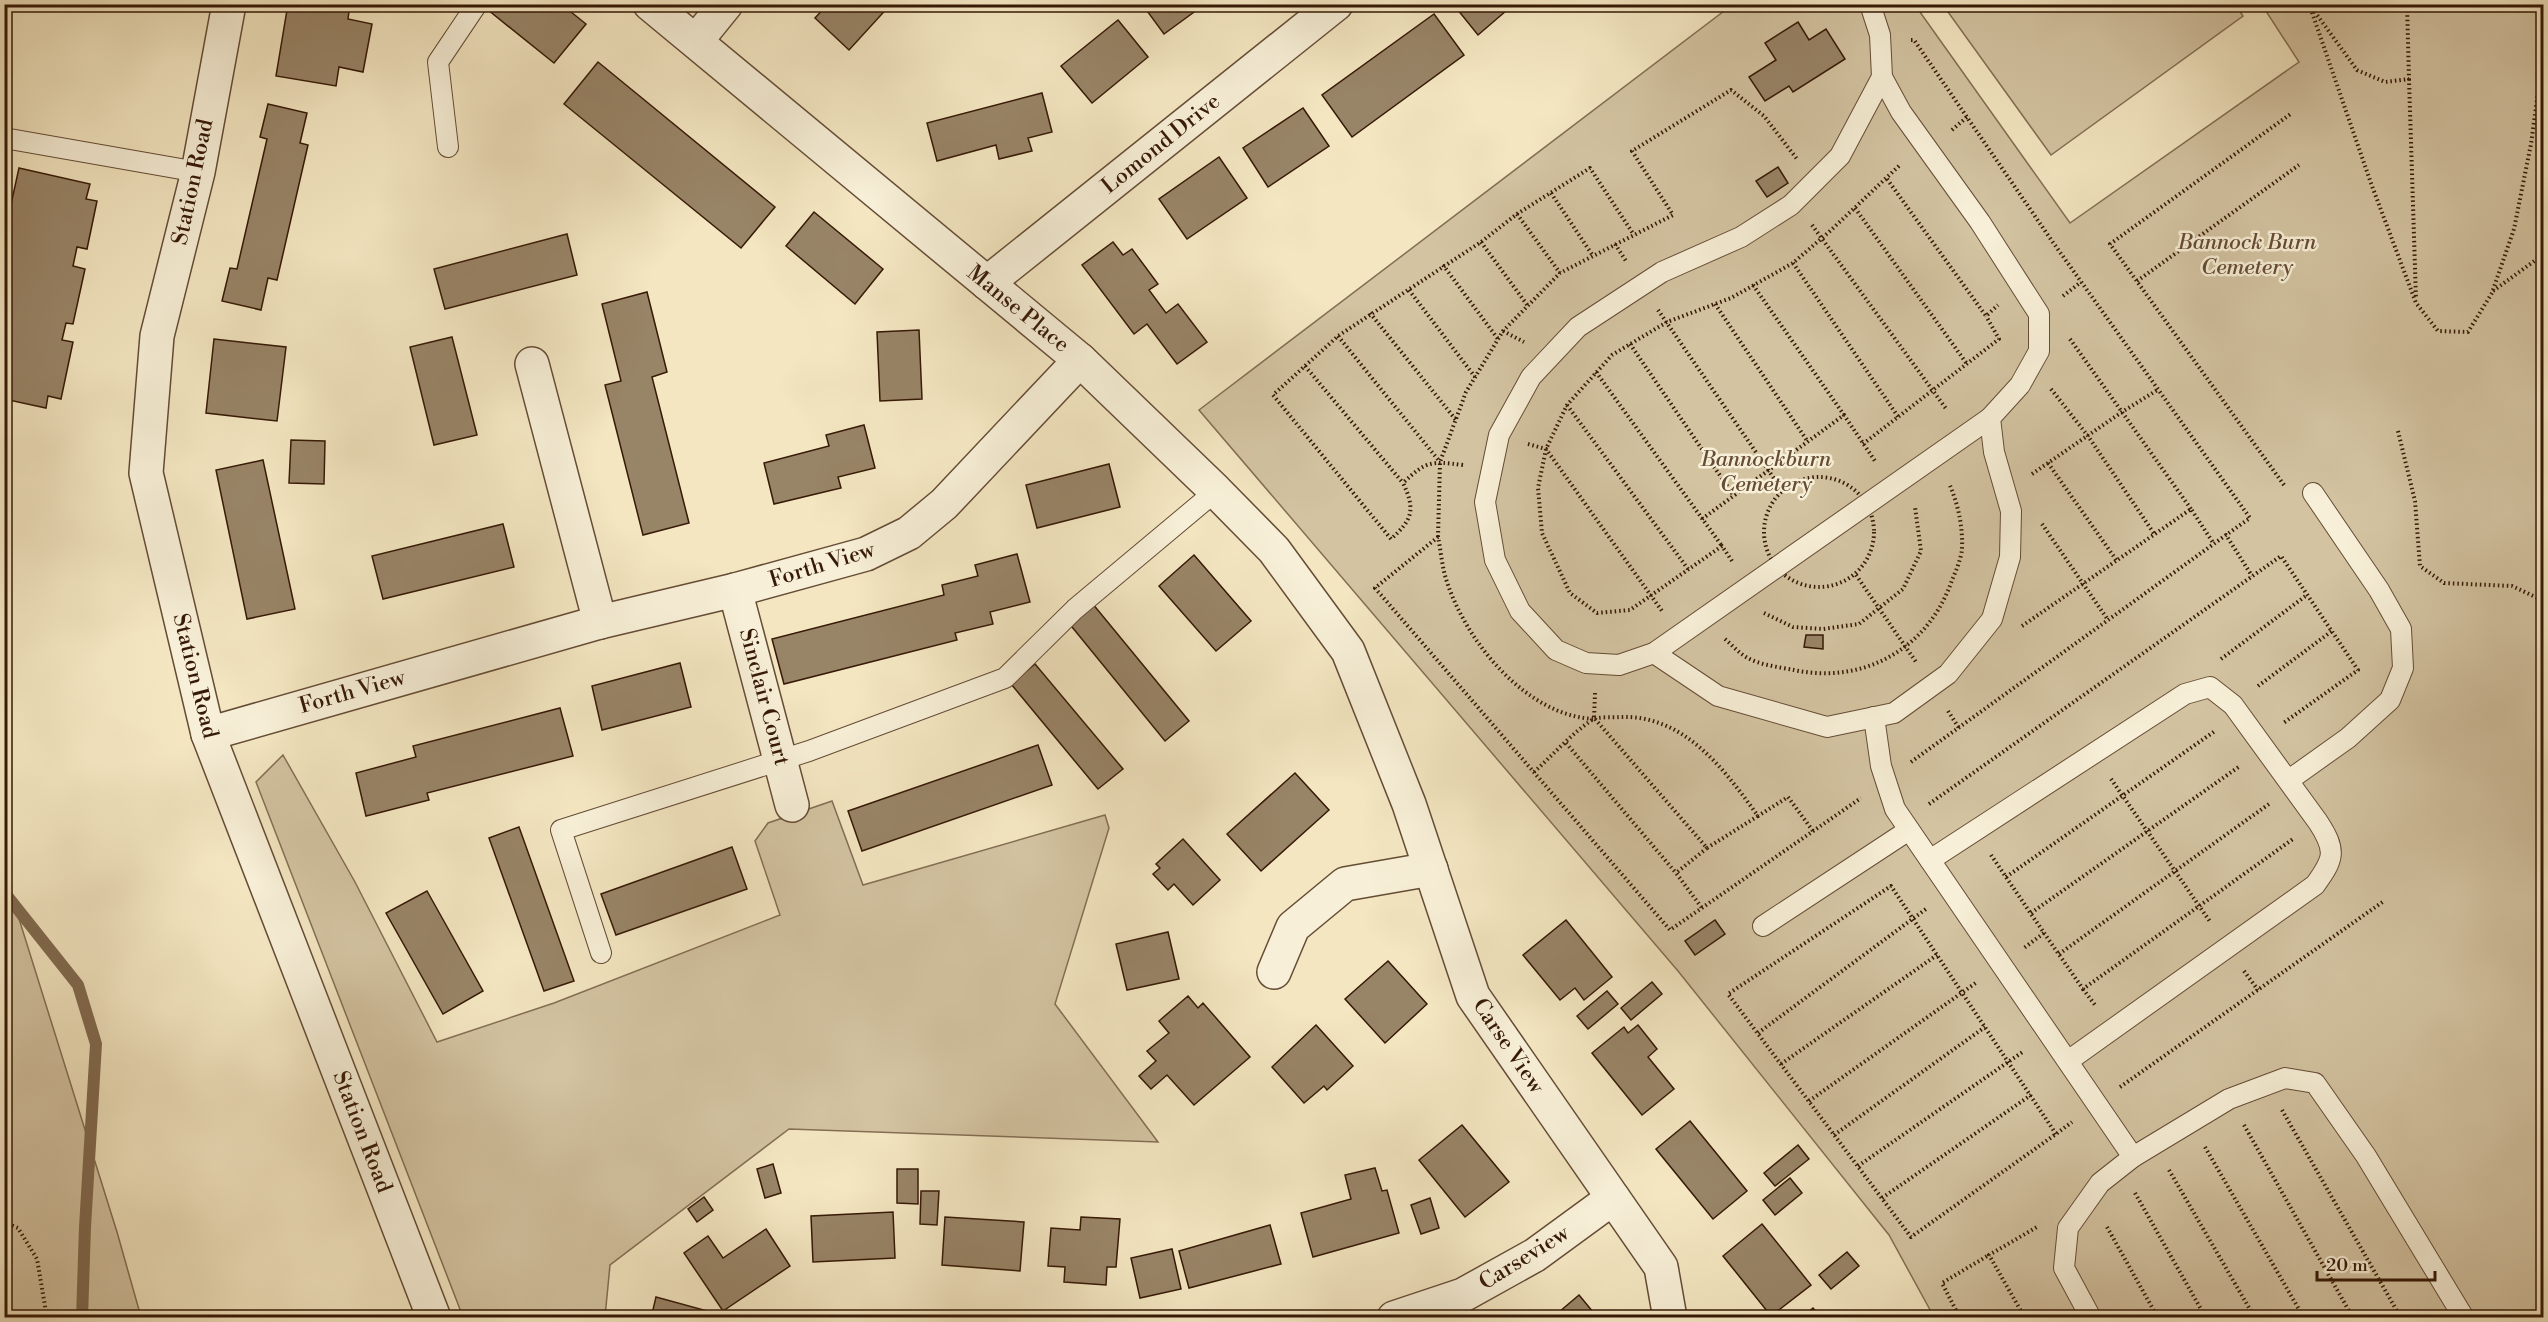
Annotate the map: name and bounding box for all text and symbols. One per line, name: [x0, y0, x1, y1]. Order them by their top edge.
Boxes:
street label: Lomond Drive: [1096, 88, 1226, 200]
street label: Station Road: [166, 116, 220, 247]
park label: Bannock Burn Cemetery: [2177, 229, 2317, 281]
street label: Manse Place: [961, 260, 1075, 358]
park label: Bannockburn Cemetery: [1700, 446, 1832, 498]
street label: Forth View: [766, 536, 879, 594]
street label: Station Road: [166, 611, 224, 742]
street label: Sinclair Court: [733, 625, 795, 769]
street label: Forth View: [296, 664, 409, 720]
street label: Carse View: [1466, 993, 1550, 1099]
street label: Station Road: [326, 1067, 398, 1197]
street label: Carseview: [1474, 1219, 1575, 1296]
scale bar: [2317, 1244, 2436, 1282]
text: 20 m: [2326, 1254, 2368, 1277]

